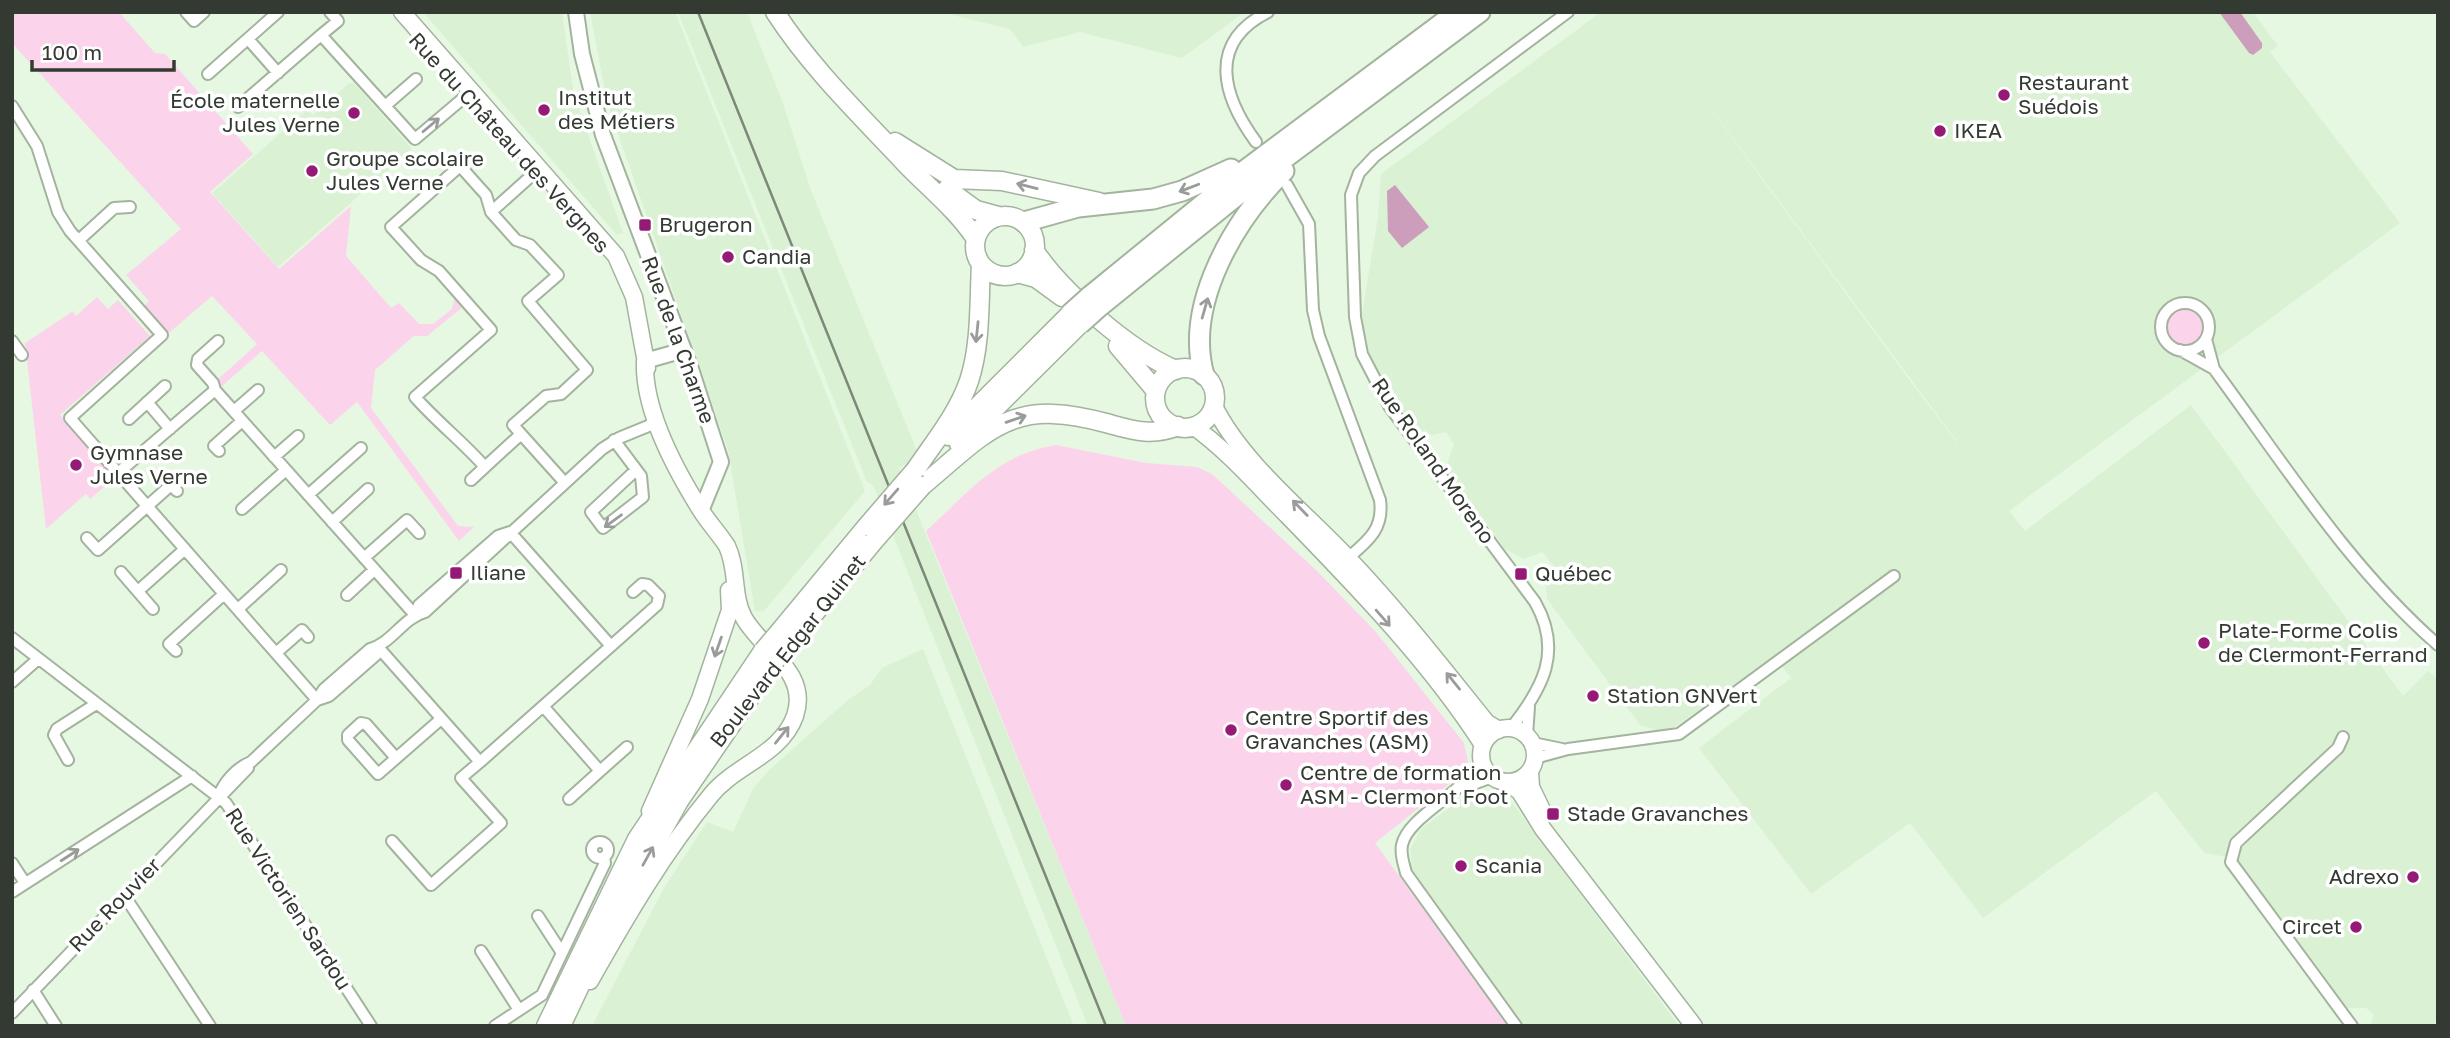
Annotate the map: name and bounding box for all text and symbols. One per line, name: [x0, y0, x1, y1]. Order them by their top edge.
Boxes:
street label: Rue du Château des Vergnes: [404, 27, 616, 258]
scale bar: [32, 28, 173, 72]
text: 100 m: [42, 39, 102, 65]
place label: Restaurant Suédois: [2018, 69, 2129, 119]
place label: Institut des Métiers: [558, 84, 675, 134]
place label: École maternelle Jules Verne: [170, 87, 340, 137]
marker: Restaurant Suédois: [1996, 87, 2012, 103]
marker: Institut des Métiers: [536, 102, 552, 118]
marker: École maternelle Jules Verne: [346, 105, 362, 121]
one-way arrow: [422, 117, 440, 133]
place label: IKEA: [1954, 117, 2002, 143]
marker: IKEA: [1932, 123, 1948, 139]
place label: Groupe scolaire Jules Verne: [326, 145, 484, 195]
marker: Groupe scolaire Jules Verne: [304, 163, 320, 179]
one-way arrow: [1016, 179, 1039, 192]
one-way arrow: [1179, 183, 1201, 196]
place label: Brugeron: [659, 211, 753, 237]
marker: Brugeron: [637, 217, 653, 233]
place label: Candia: [742, 243, 811, 269]
marker: Candia: [720, 249, 736, 265]
street label: Rue de la Charme: [637, 252, 721, 427]
one-way arrow: [1199, 297, 1212, 319]
one-way arrow: [970, 320, 983, 343]
street label: Rue Roland Moreno: [1367, 372, 1501, 548]
one-way arrow: [1005, 412, 1027, 424]
place label: Gymnase Jules Verne: [90, 439, 208, 489]
marker: Gymnase Jules Verne: [68, 457, 84, 473]
one-way arrow: [883, 488, 899, 506]
one-way arrow: [1292, 500, 1309, 517]
one-way arrow: [604, 513, 623, 528]
street label: Boulevard Edgar Quinet: [704, 549, 871, 752]
place label: Iliane: [470, 559, 526, 585]
place label: Québec: [1535, 560, 1612, 586]
marker: Iliane: [448, 565, 464, 581]
marker: Québec: [1513, 566, 1529, 582]
one-way arrow: [1375, 609, 1391, 627]
place label: Plate-Forme Colis de Clermont-Ferrand: [2218, 617, 2428, 667]
one-way arrow: [711, 635, 723, 657]
marker: Plate-Forme Colis de Clermont-Ferrand: [2196, 635, 2212, 651]
one-way arrow: [1445, 672, 1460, 690]
place label: Station GNVert: [1607, 682, 1758, 708]
marker: Station GNVert: [1585, 688, 1601, 704]
place label: Centre Sportif des Gravanches (ASM): [1245, 704, 1429, 754]
marker: Centre Sportif des Gravanches (ASM): [1223, 722, 1239, 738]
one-way arrow: [774, 727, 790, 745]
place label: Centre de formation ASM - Clermont Foot: [1300, 759, 1508, 809]
marker: Centre de formation ASM - Clermont Foot: [1278, 777, 1294, 793]
place label: Stade Gravanches: [1567, 800, 1748, 826]
street label: Rue Victorien Sardou: [220, 803, 357, 994]
marker: Stade Gravanches: [1545, 806, 1561, 822]
one-way arrow: [641, 846, 655, 867]
one-way arrow: [59, 847, 79, 861]
street label: Rue Rouvier: [63, 852, 166, 957]
place label: Scania: [1475, 852, 1542, 878]
marker: Scania: [1453, 858, 1469, 874]
place label: Adrexo: [2329, 863, 2399, 889]
marker: Adrexo: [2405, 869, 2421, 885]
place label: Circet: [2282, 913, 2342, 939]
marker: Circet: [2348, 919, 2364, 935]

